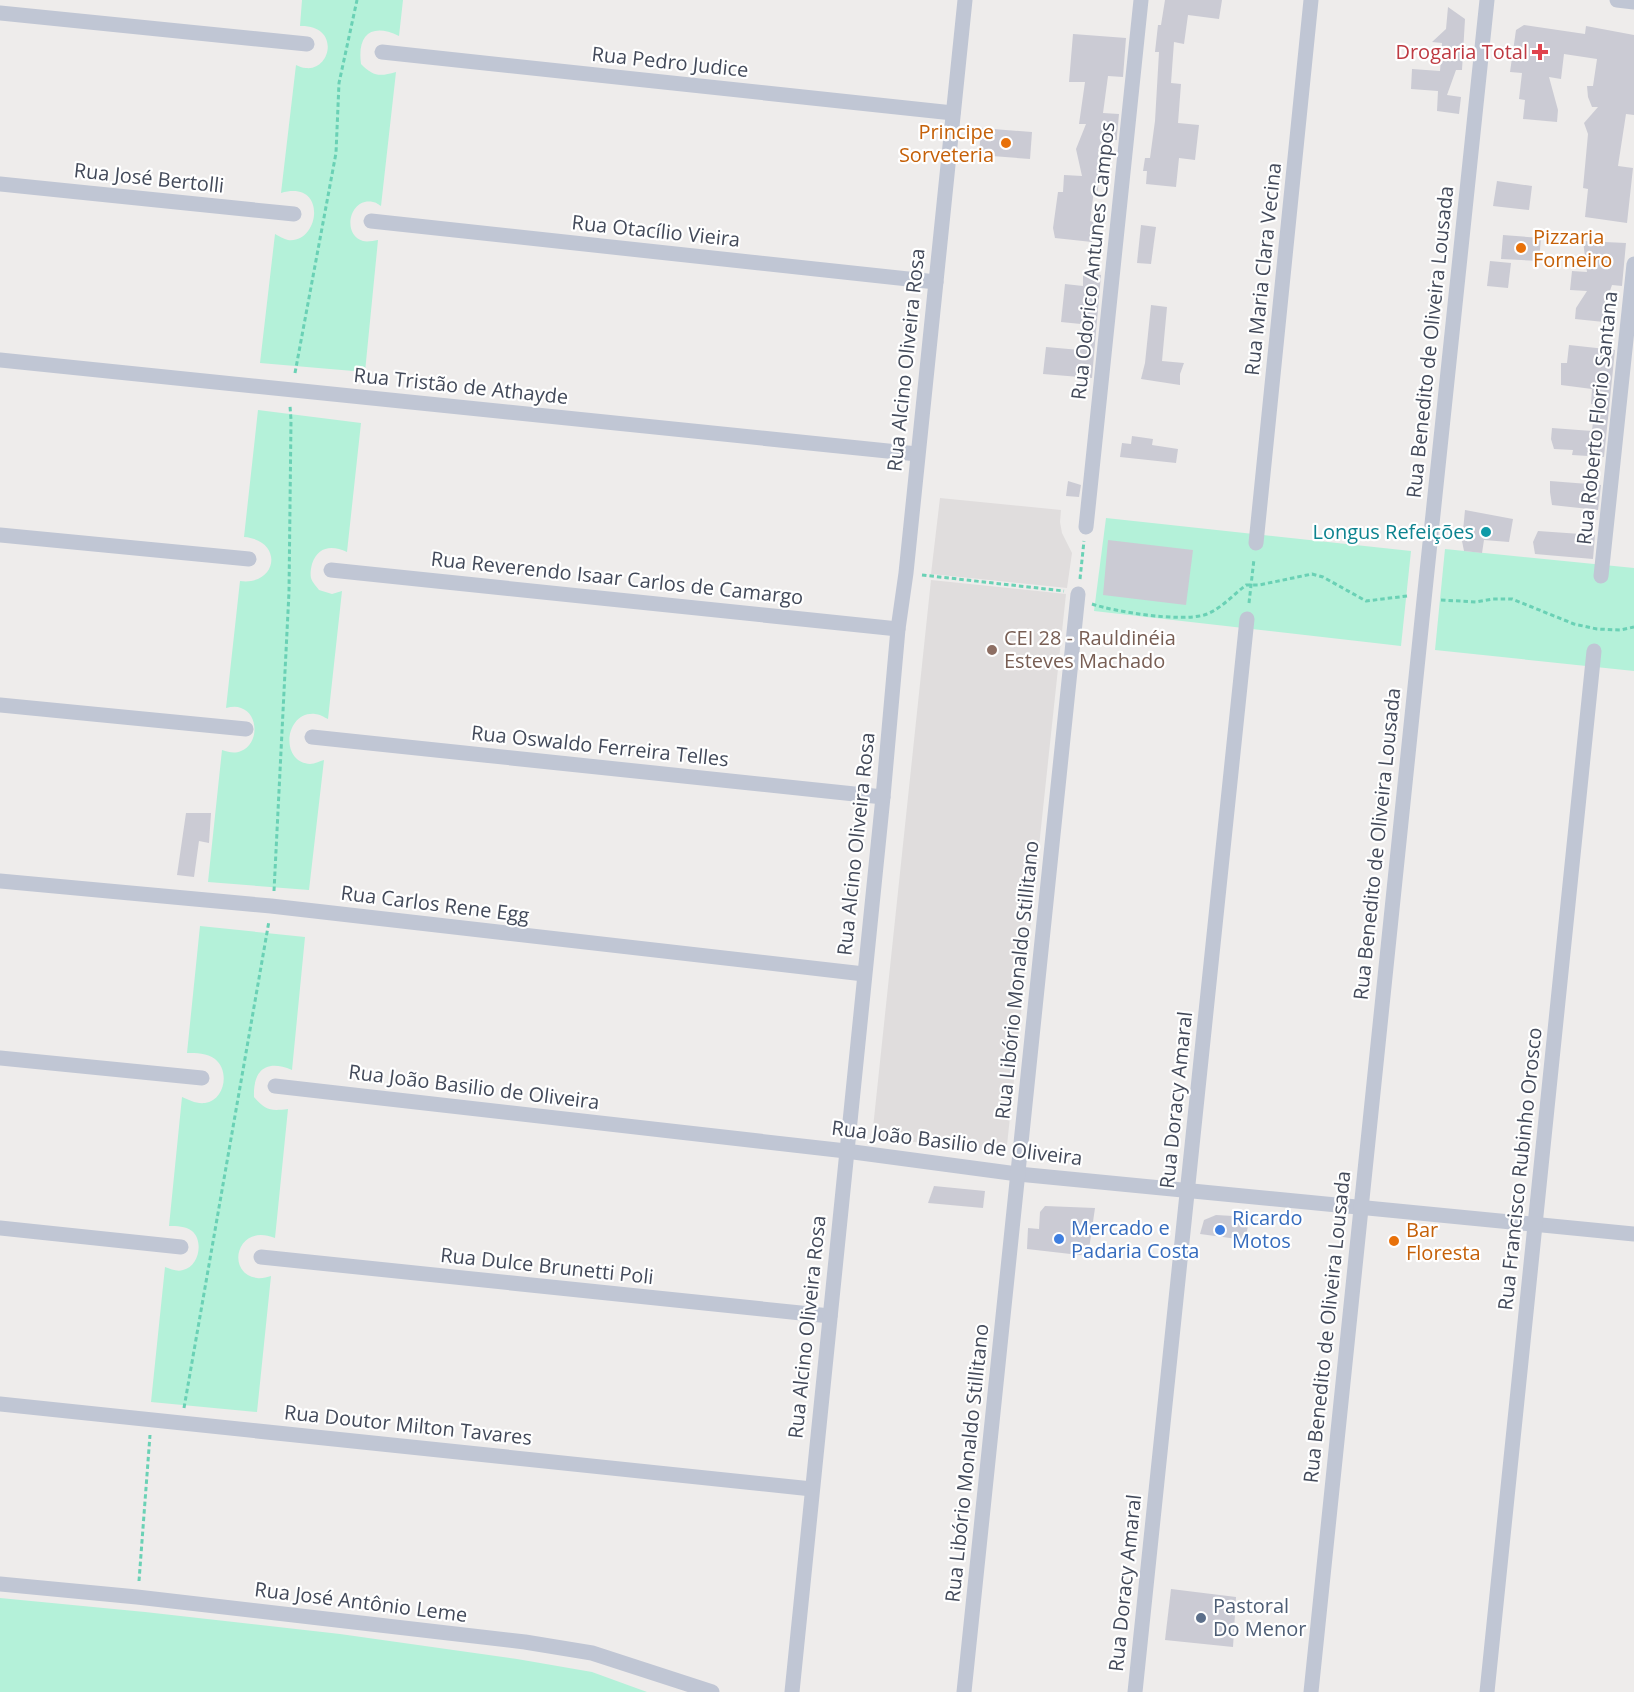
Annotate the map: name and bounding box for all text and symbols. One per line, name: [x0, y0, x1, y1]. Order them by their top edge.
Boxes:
place label: Drogaria Total: [1395, 38, 1528, 65]
street label: Rua Pedro Judice: [590, 40, 750, 83]
marker: Drogaria Total: [1533, 45, 1547, 59]
place label: Principe Sorveteria: [899, 118, 994, 168]
street label: Rua Odorico Antunes Campos: [1064, 121, 1121, 401]
marker: Principe Sorveteria: [999, 136, 1013, 150]
street label: Rua José Bertolli: [73, 156, 226, 199]
street label: Rua Maria Clara Vecina: [1238, 161, 1287, 377]
street label: Rua Benedito de Oliveira Lousada: [1400, 184, 1459, 500]
street label: Rua Otacílio Vieira: [570, 208, 742, 253]
place label: Pizzaria Forneiro: [1533, 223, 1612, 273]
marker: Pizzaria Forneiro: [1514, 241, 1528, 255]
street label: Rua Alcino Oliveira Rosa: [880, 247, 931, 473]
street label: Rua Roberto Florio Santana: [1570, 290, 1623, 546]
street label: Rua Tristão de Athayde: [352, 361, 570, 410]
place label: Longus Refeições: [1312, 518, 1474, 545]
marker: Longus Refeições: [1479, 525, 1493, 539]
street label: Rua Reverendo Isaar Carlos de Camargo: [430, 545, 805, 610]
place label: CEI 28 - Rauldinéia Esteves Machado: [1004, 624, 1176, 674]
marker: CEI 28 - Rauldinéia Esteves Machado: [985, 643, 999, 657]
street label: Rua Benedito de Oliveira Lousada: [1347, 686, 1406, 1002]
street label: Rua Oswaldo Ferreira Telles: [470, 719, 730, 772]
street label: Rua Alcino Oliveira Rosa: [830, 731, 881, 957]
street label: Rua Libório Monaldo Stillitano: [988, 839, 1045, 1121]
street label: Rua Carlos Rene Egg: [339, 879, 531, 928]
street label: Rua Doracy Amaral: [1153, 1010, 1198, 1190]
street label: Rua Francisco Rubinho Orosco: [1491, 1026, 1548, 1312]
street label: Rua João Basilio de Oliveira: [347, 1058, 601, 1115]
street label: Rua João Basilio de Oliveira: [830, 1114, 1084, 1171]
street label: Rua Benedito de Oliveira Lousada: [1297, 1169, 1356, 1485]
place label: Ricardo Motos: [1232, 1204, 1303, 1254]
street label: Rua Alcino Oliveira Rosa: [781, 1214, 832, 1440]
place label: Mercado e Padaria Costa: [1071, 1214, 1199, 1264]
place label: Bar Floresta: [1406, 1216, 1481, 1266]
marker: Ricardo Motos: [1213, 1223, 1227, 1237]
marker: Mercado e Padaria Costa: [1052, 1232, 1066, 1246]
marker: Bar Floresta: [1387, 1234, 1401, 1248]
street label: Rua Dulce Brunetti Poli: [439, 1241, 655, 1290]
street label: Rua Libório Monaldo Stillitano: [938, 1322, 995, 1604]
street label: Rua Doutor Milton Tavares: [283, 1398, 533, 1451]
street label: Rua Doracy Amaral: [1102, 1493, 1147, 1673]
street label: Rua José Antônio Leme: [253, 1575, 469, 1628]
place label: Pastoral Do Menor: [1213, 1592, 1306, 1642]
marker: Pastoral Do Menor: [1194, 1611, 1208, 1625]

